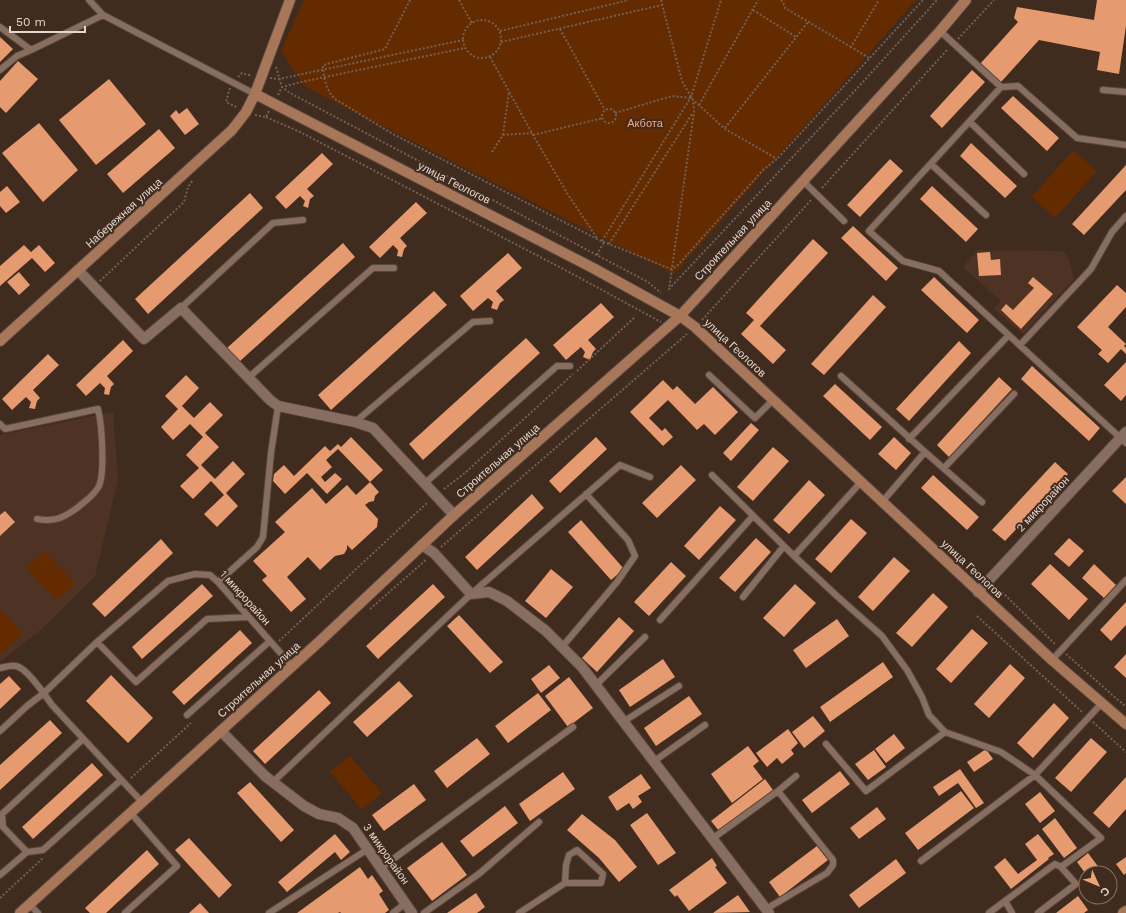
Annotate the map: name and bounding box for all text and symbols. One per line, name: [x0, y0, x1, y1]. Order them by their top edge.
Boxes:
scale bar: [10, 8, 85, 34]
text: 50 m: [16, 15, 46, 29]
park label: Акбота: [627, 117, 664, 130]
street label: улица Геологов: [416, 159, 493, 207]
street label: Набережная улица: [83, 175, 165, 251]
street label: Строительная улица: [692, 196, 775, 283]
street label: улица Геологов: [701, 316, 769, 380]
street label: Строительная улица: [454, 421, 543, 501]
street label: 2 микрорайон: [1014, 473, 1072, 535]
street label: улица Геологов: [938, 537, 1006, 601]
street label: 1 микрорайон: [217, 568, 273, 628]
street label: Строительная улица: [215, 639, 304, 720]
street label: 3 микрорайон: [360, 821, 412, 887]
north arrow: [1078, 865, 1118, 905]
text: С: [1097, 884, 1112, 899]

